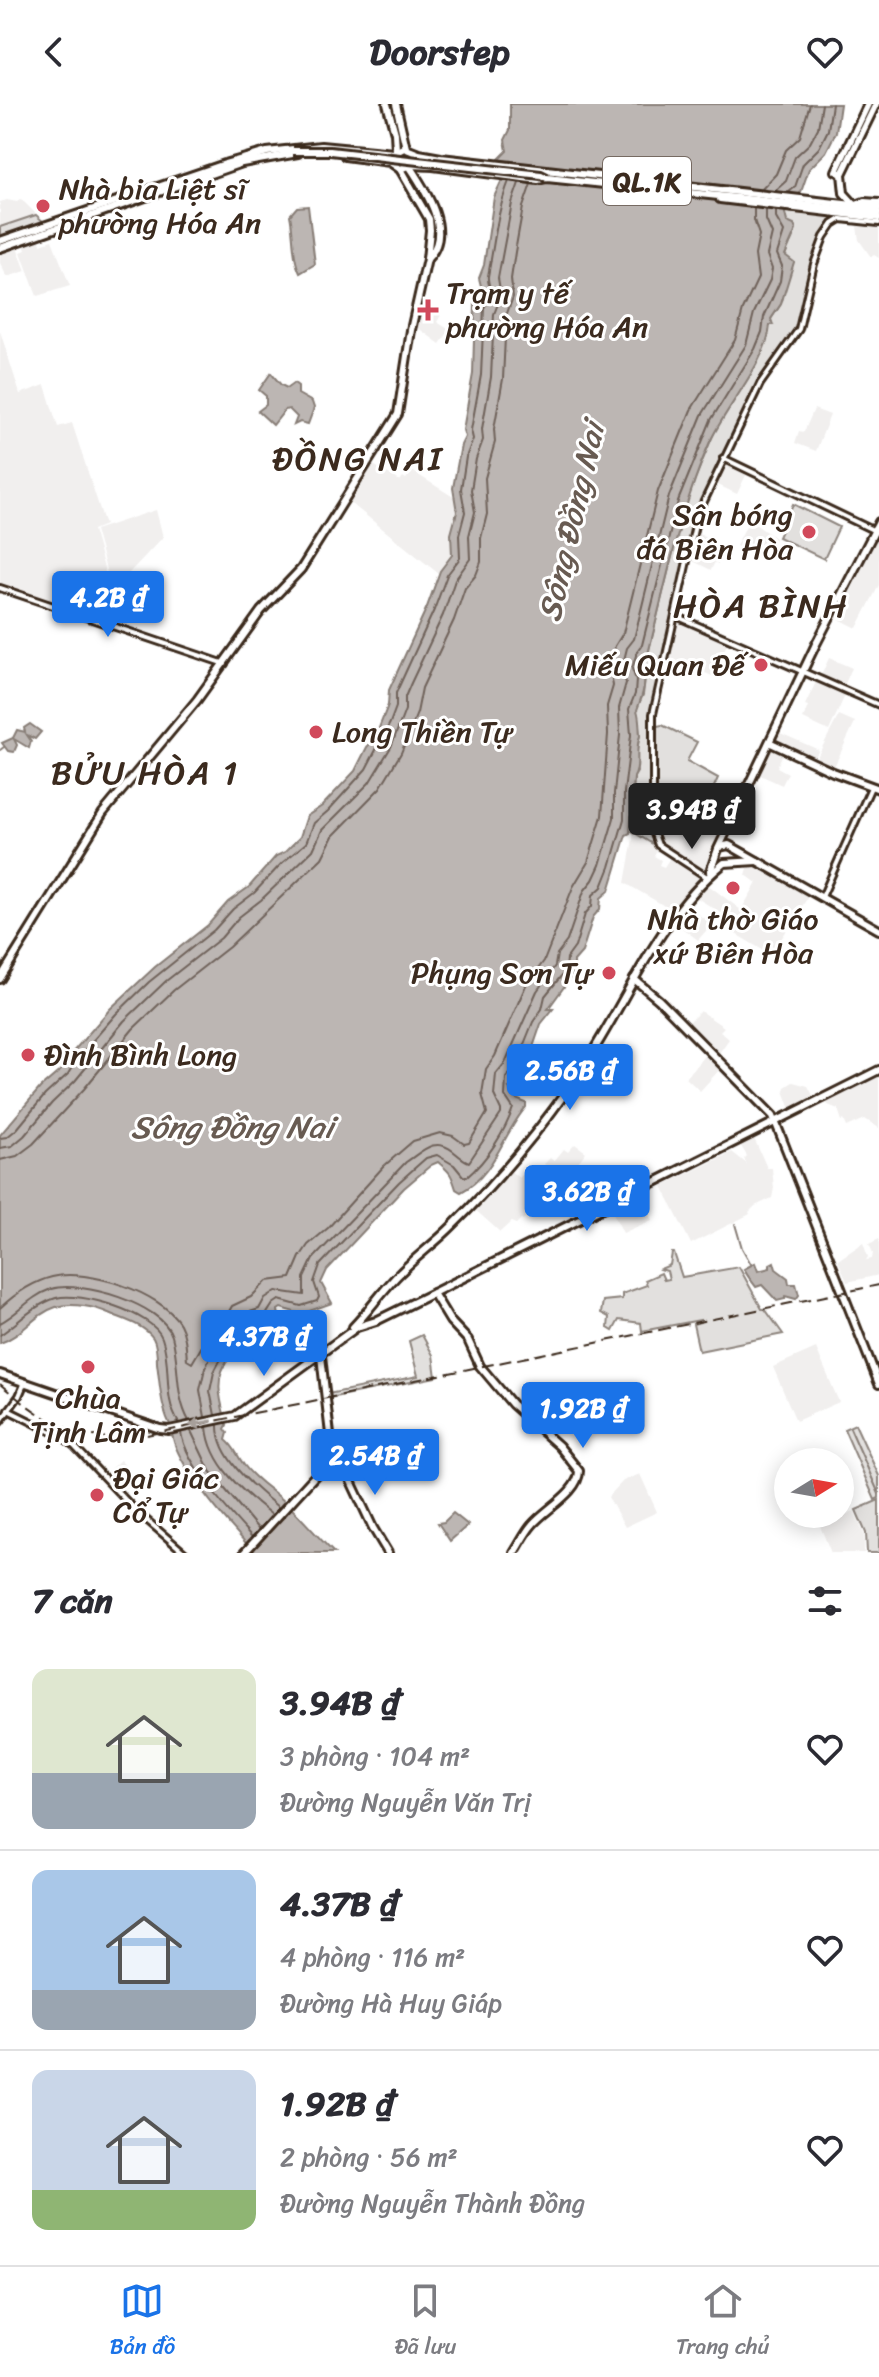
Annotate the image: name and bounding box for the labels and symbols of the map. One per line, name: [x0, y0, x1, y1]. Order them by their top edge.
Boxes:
road number: QL.1K: [603, 157, 691, 205]
place label: Nhà bia Liệt sĩ phường Hóa An: [57, 162, 261, 250]
marker: Nhà bia Liệt sĩ phường Hóa An: [34, 197, 52, 215]
place label: Trạm y tế phường Hóa An: [444, 266, 648, 354]
marker: Trạm y tế phường Hóa An: [417, 299, 439, 321]
water label: Sông Đồng Nai: [521, 411, 623, 627]
district label: ĐỒNG NAI: [272, 429, 444, 489]
place label: Sân bóng đá Biên Hòa: [636, 488, 794, 576]
marker: Sân bóng đá Biên Hòa: [800, 523, 818, 541]
pin: 4.2B ₫: [43, 571, 173, 639]
district label: HÒA BÌNH: [673, 576, 849, 636]
place label: Miếu Quan Đế: [565, 638, 750, 692]
marker: Miếu Quan Đế: [752, 656, 770, 674]
place label: Long Thiền Tự: [332, 705, 515, 759]
marker: Long Thiền Tự: [307, 723, 325, 741]
district label: BỬU HÒA 1: [51, 743, 239, 803]
pin: 3.94B ₫: [618, 783, 766, 851]
marker: Nhà thờ Giáo xứ Biên Hòa: [724, 879, 742, 897]
place label: Nhà thờ Giáo xứ Biên Hòa: [648, 892, 818, 980]
place label: Phụng Sơn Tự: [411, 946, 595, 1000]
marker: Phụng Sơn Tự: [600, 964, 618, 982]
place label: Đình Bình Long: [44, 1028, 237, 1082]
pin: 2.56B ₫: [496, 1044, 644, 1112]
marker: Đình Bình Long: [19, 1046, 37, 1064]
water label: Sông Đồng Nai: [131, 1099, 339, 1156]
pin: 3.62B ₫: [513, 1165, 661, 1233]
pin: 4.37B ₫: [190, 1310, 338, 1378]
marker: Chùa Tịnh Lâm: [79, 1358, 97, 1376]
place label: Chùa Tịnh Lâm: [30, 1371, 146, 1459]
pin: 1.92B ₫: [509, 1382, 657, 1450]
one-way arrow: [189, 1418, 214, 1430]
pin: 2.54B ₫: [301, 1429, 449, 1497]
north arrow: [774, 1448, 854, 1528]
place label: Đại Giác Cổ Tự: [113, 1451, 219, 1539]
marker: Đại Giác Cổ Tự: [88, 1486, 106, 1504]

